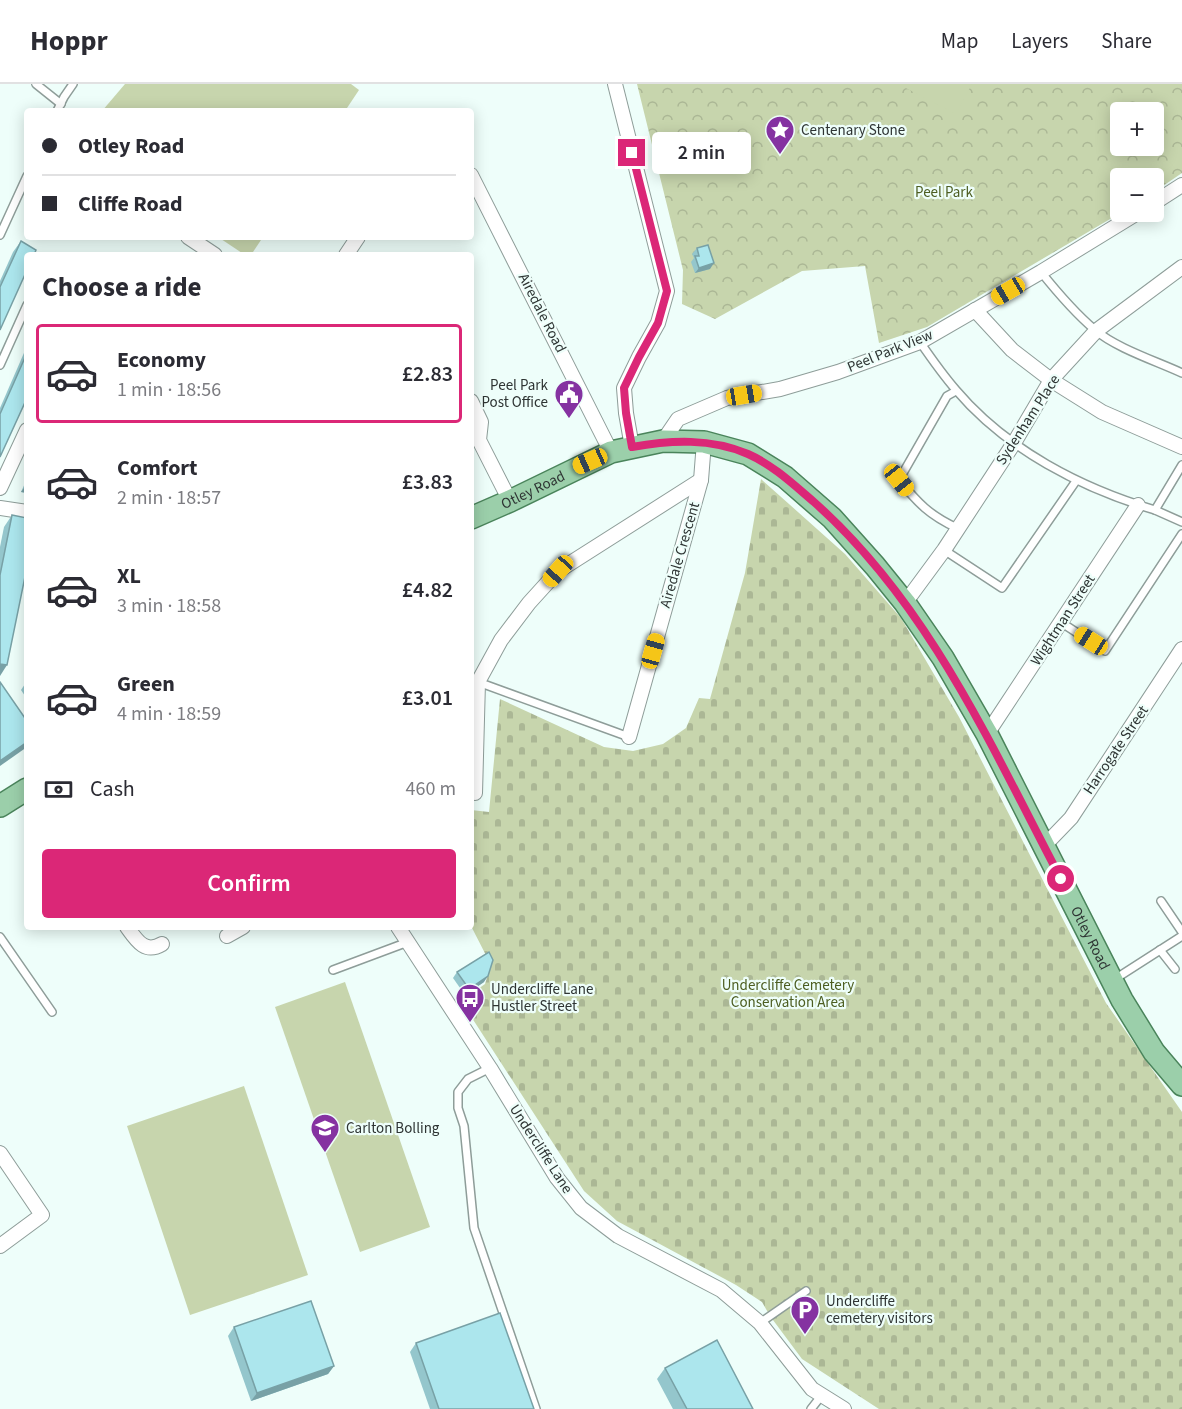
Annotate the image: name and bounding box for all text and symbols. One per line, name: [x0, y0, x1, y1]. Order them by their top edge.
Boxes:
text: Hoppr: [30, 21, 108, 61]
text: Map: [941, 26, 978, 56]
text: Layers: [1011, 26, 1068, 56]
text: Share: [1101, 26, 1152, 56]
map controls: [1110, 102, 1164, 222]
button: +: [1110, 102, 1164, 156]
place icon: Centenary Stone: [764, 114, 796, 156]
place label: Centenary Stone: [801, 120, 905, 141]
text: Otley Road: [78, 130, 184, 162]
callout: 2 min: [653, 132, 752, 174]
route end: [618, 139, 645, 166]
text: 2 min: [678, 139, 725, 167]
button: −: [1110, 168, 1164, 222]
park label: Peel Park: [915, 182, 974, 203]
text: Cliffe Road: [78, 188, 183, 220]
text: Choose a ride: [42, 268, 202, 307]
street label: Airedale Road: [513, 270, 571, 356]
car: [988, 274, 1028, 308]
street label: Peel Park View: [844, 324, 936, 378]
text: Economy: [117, 344, 206, 376]
icon: car: [45, 347, 99, 401]
text: £2.83: [402, 358, 453, 390]
street label: Sydenham Place: [991, 371, 1065, 469]
place label: Peel Park Post Office: [481, 375, 549, 413]
text: 1 min · 18:56: [117, 376, 221, 404]
public building icon: Peel Park Post Office: [553, 378, 585, 420]
car: [725, 383, 763, 407]
car: [570, 445, 610, 477]
text: Comfort: [117, 452, 198, 484]
icon: car: [45, 455, 99, 509]
car: [881, 460, 917, 500]
street label: Otley Road: [498, 465, 568, 514]
text: £3.83: [402, 466, 453, 498]
text: 2 min · 18:57: [117, 484, 221, 512]
street label: Airedale Crescent: [655, 500, 705, 610]
car: [539, 552, 577, 590]
text: XL: [117, 560, 141, 592]
icon: car: [45, 563, 99, 617]
street label: Wightman Street: [1026, 570, 1100, 670]
text: £4.82: [402, 574, 453, 606]
text: 3 min · 18:58: [117, 592, 221, 620]
car: [1071, 624, 1111, 658]
car: [639, 631, 667, 671]
text: Green: [117, 668, 175, 700]
icon: car: [45, 671, 99, 725]
text: £3.01: [402, 682, 453, 714]
text: 4 min · 18:59: [117, 700, 221, 728]
street label: Harrogate Street: [1078, 701, 1154, 799]
icon: cash: [42, 773, 75, 806]
text: Cash: [90, 773, 135, 805]
text: 460 m: [406, 775, 456, 803]
button: Confirm: [42, 849, 456, 918]
route start: [1047, 865, 1074, 892]
street label: Otley Road: [1066, 903, 1115, 973]
park label: Undercliffe Cemetery Conservation Area: [722, 975, 854, 1013]
place label: Undercliffe Lane Hustler Street: [491, 979, 594, 1017]
bus stop icon: Undercliffe Lane Hustler Street: [454, 982, 486, 1024]
street label: Undercliffe Lane: [504, 1100, 578, 1198]
school or university icon: Carlton Bolling: [309, 1112, 341, 1154]
place label: Carlton Bolling: [346, 1118, 440, 1139]
place label: Undercliffe cemetery visitors: [826, 1291, 933, 1329]
parking icon: Undercliffe cemetery visitors: [789, 1294, 821, 1336]

